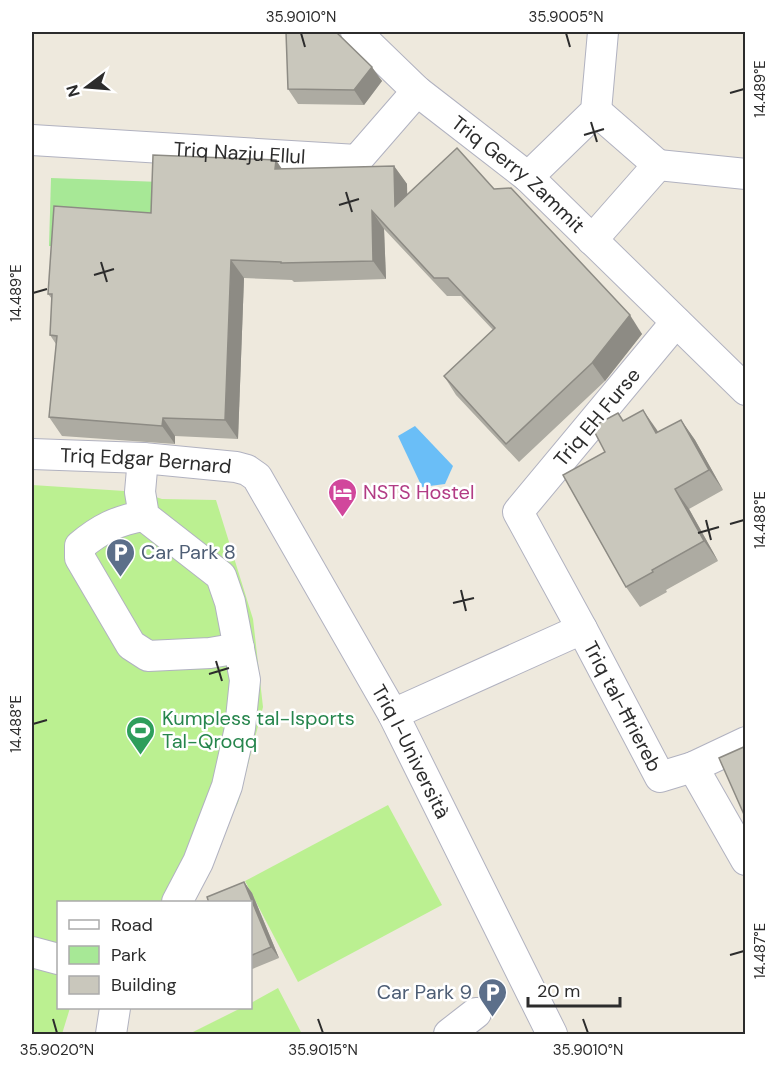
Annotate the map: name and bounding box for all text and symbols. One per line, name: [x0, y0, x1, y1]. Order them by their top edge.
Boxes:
text: 35.9010°N: [266, 7, 336, 27]
text: 35.9005°N: [528, 7, 604, 27]
north arrow: [57, 57, 117, 117]
text: 14.489°E: [750, 60, 770, 118]
text: N: [61, 82, 85, 100]
street label: Triq Gerry Zammit: [446, 110, 591, 239]
street label: Triq Nazju Ellul: [173, 136, 306, 170]
text: 14.489°E: [6, 264, 26, 322]
street label: Triq EH Furse: [548, 362, 646, 472]
street label: Triq Edgar Bernard: [60, 442, 233, 479]
hotel icon: NSTS Hostel: [326, 476, 358, 518]
place label: NSTS Hostel: [363, 479, 474, 505]
text: 14.488°E: [750, 491, 770, 549]
parking icon: Car Park 8: [104, 536, 136, 578]
place label: Car Park 8: [141, 539, 236, 565]
street label: Triq tal-Ħriereb: [578, 637, 668, 776]
street label: Triq l-Università: [366, 680, 456, 823]
text: 14.488°E: [6, 695, 26, 753]
place label: Kumpless tal-Isports Tal-Qroqq: [162, 705, 355, 754]
sports icon: Kumpless tal-Isports Tal-Qroqq: [125, 714, 157, 756]
legend: [57, 901, 252, 1009]
text: Road: [111, 913, 153, 937]
text: 14.487°E: [750, 923, 770, 979]
text: Park: [111, 943, 147, 967]
scale bar: [528, 970, 620, 1008]
text: Building: [111, 973, 176, 997]
parking icon: Car Park 9: [477, 976, 509, 1018]
place label: Car Park 9: [377, 979, 472, 1005]
text: 20 m: [537, 979, 580, 1003]
text: 35.9020°N: [20, 1040, 94, 1060]
text: 35.9015°N: [288, 1040, 358, 1060]
text: 35.9010°N: [553, 1040, 623, 1060]

